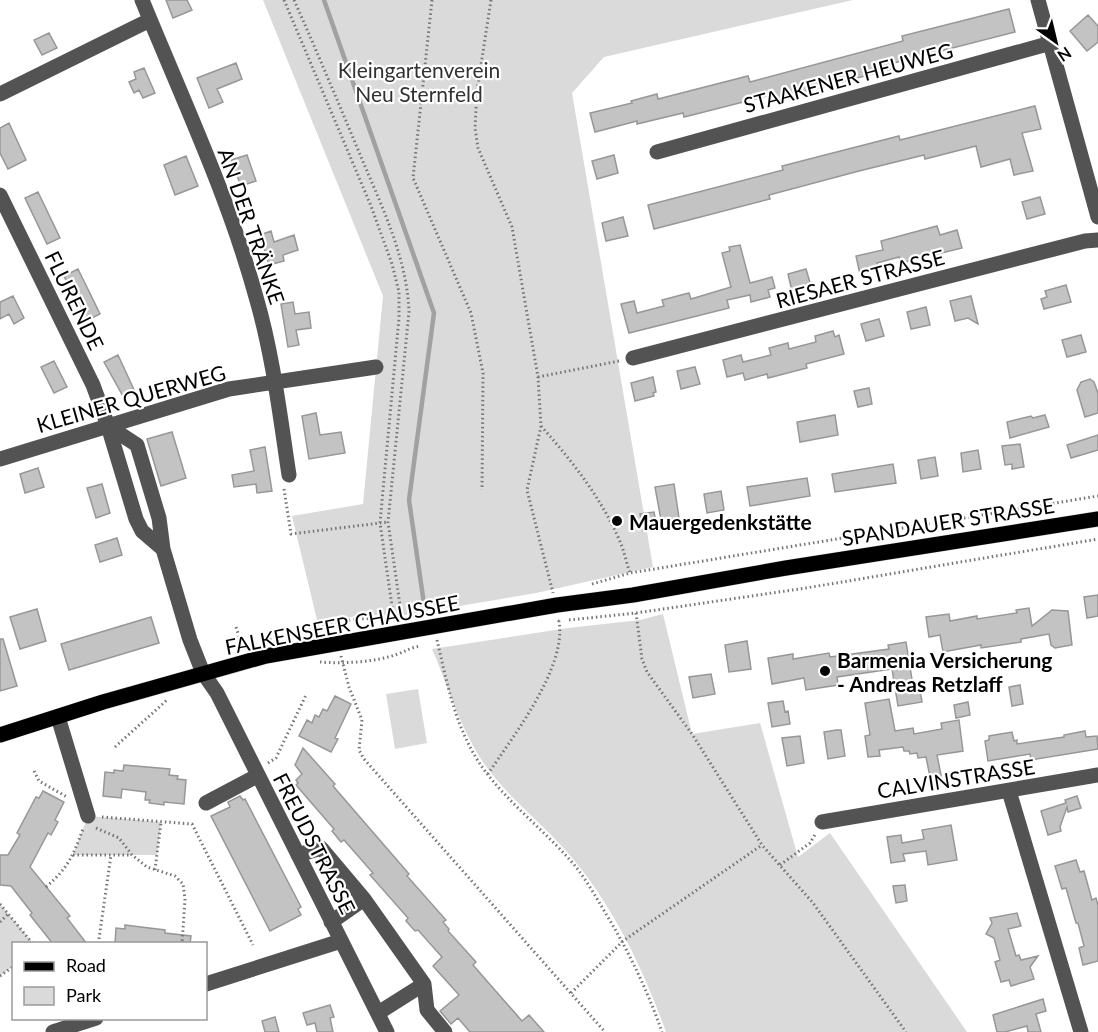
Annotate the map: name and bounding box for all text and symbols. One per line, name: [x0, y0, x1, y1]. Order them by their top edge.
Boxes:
north arrow: [1026, 12, 1086, 72]
street label: STAAKENER HEUWEG: [740, 37, 956, 117]
text: N: [1054, 44, 1075, 66]
park label: Kleingartenverein Neu Sternfeld: [338, 57, 500, 106]
street label: AN DER TRÄNKE: [214, 145, 290, 307]
street label: RIESAER STRASSE: [773, 244, 947, 312]
street label: FLURENDE: [40, 246, 110, 354]
street label: KLEINER QUERWEG: [34, 359, 228, 437]
street label: SPANDAUER STRASSE: [840, 492, 1056, 550]
place label: Mauergedenkstätte: [629, 509, 812, 534]
marker: Mauergedenkstätte: [610, 514, 624, 528]
street label: FALKENSEER CHAUSSEE: [223, 589, 461, 659]
place label: Barmenia Versicherung - Andreas Retzlaff: [837, 647, 1052, 696]
marker: Barmenia Versicherung - Andreas Retzlaff: [818, 664, 832, 678]
street label: CALVINSTRASSE: [875, 753, 1037, 803]
street label: FREUDSTRASSE: [269, 768, 361, 918]
legend: [12, 942, 207, 1020]
text: Road: [66, 954, 106, 976]
text: Park: [66, 984, 102, 1006]

